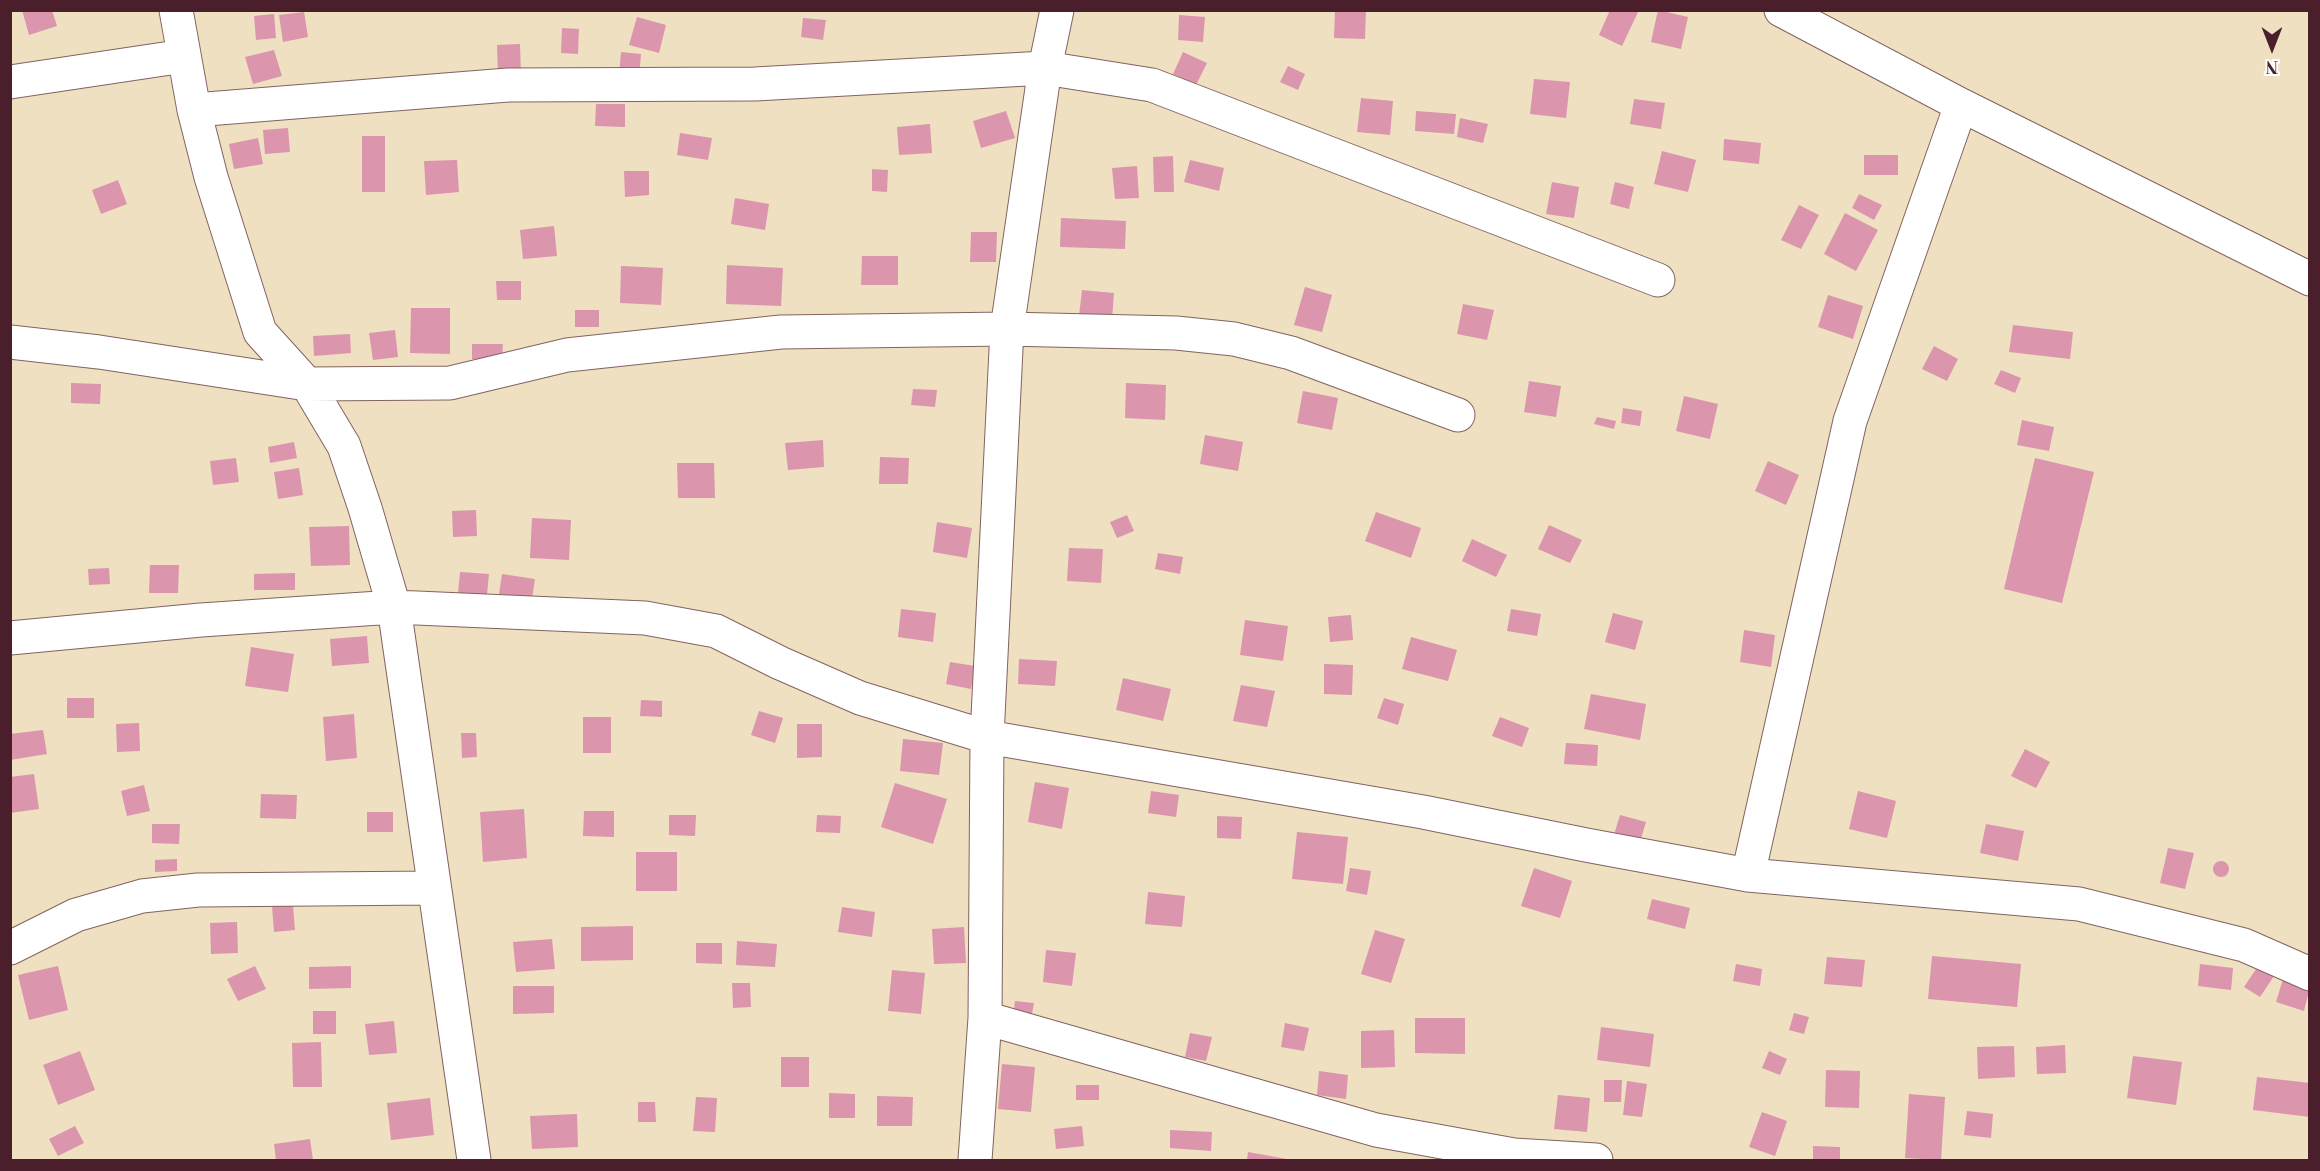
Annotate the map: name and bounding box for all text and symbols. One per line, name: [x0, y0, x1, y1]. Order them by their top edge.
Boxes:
north arrow: [2242, 18, 2302, 78]
text: N: [2266, 56, 2278, 76]

